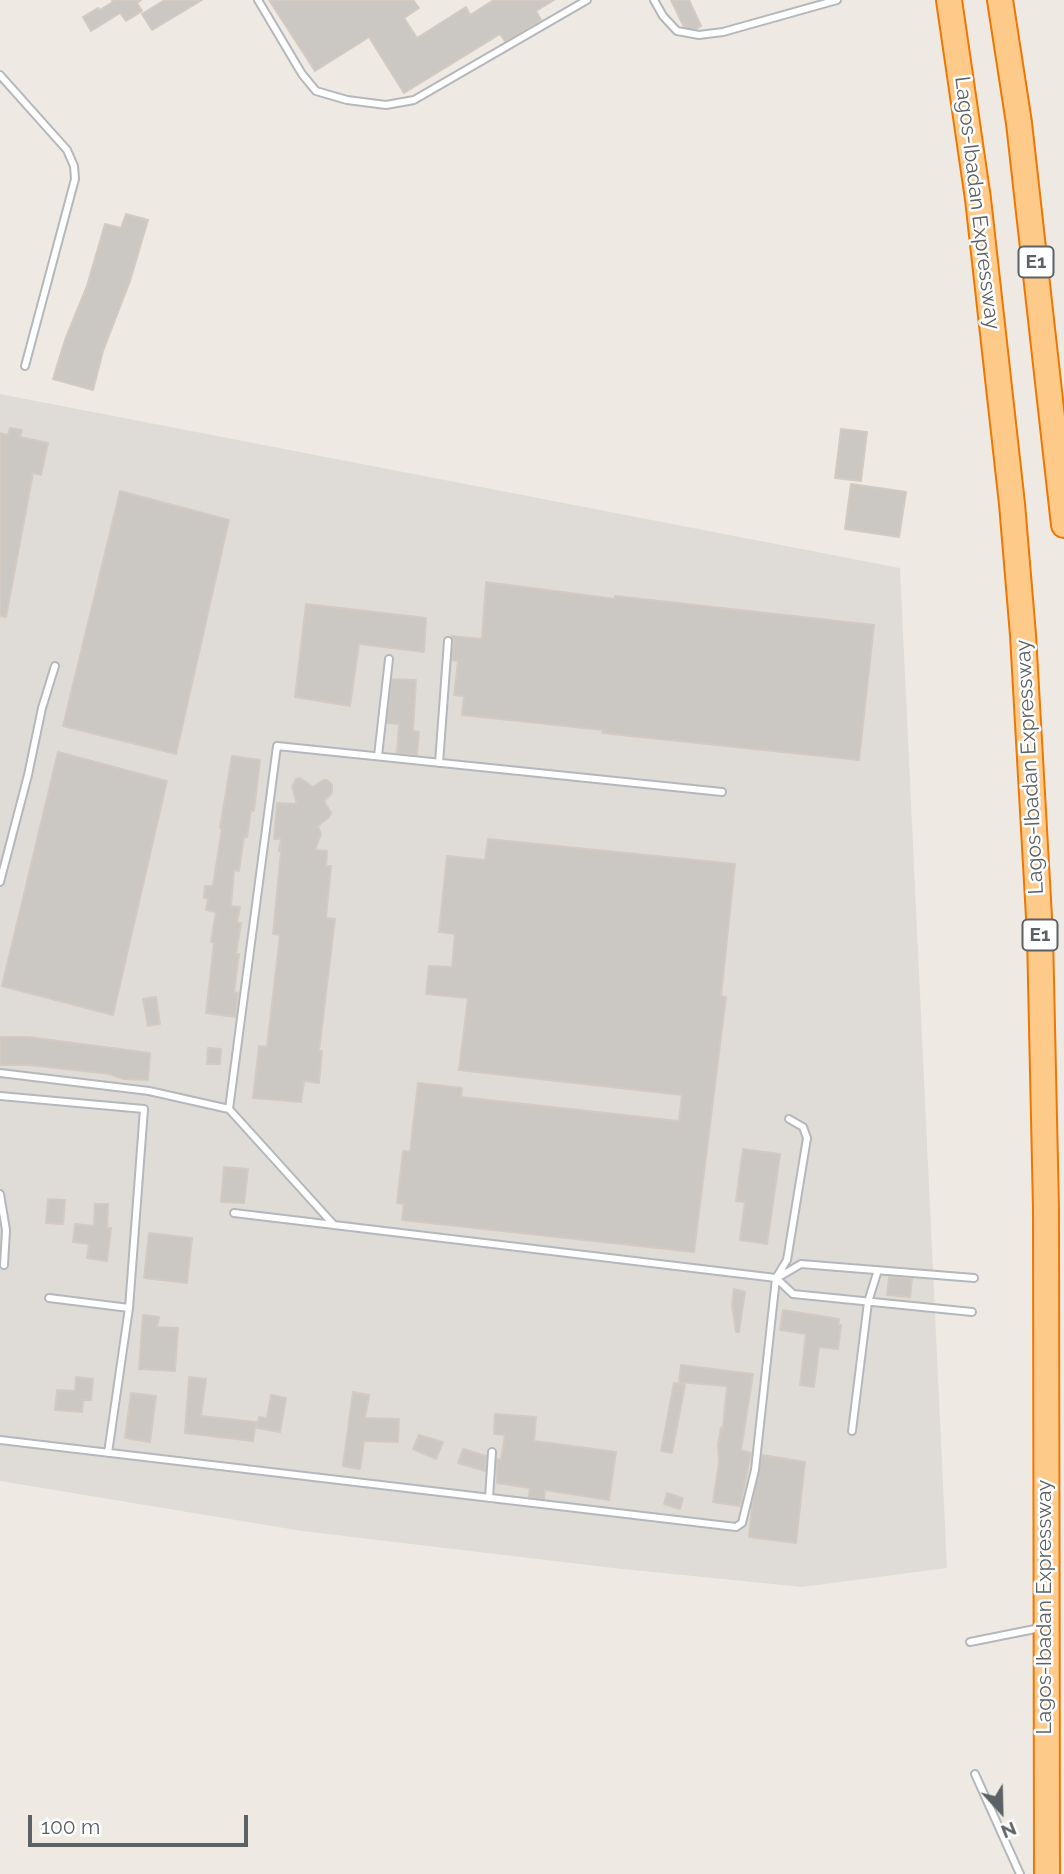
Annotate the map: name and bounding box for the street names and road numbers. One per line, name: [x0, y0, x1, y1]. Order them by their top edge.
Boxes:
street label: Lagos-Ibadan Expressway: [949, 75, 1005, 331]
road number: E1: [1018, 246, 1054, 278]
street label: Lagos-Ibadan Expressway: [1011, 639, 1049, 895]
road number: E1: [1023, 920, 1058, 951]
street label: Lagos-Ibadan Expressway: [1032, 1480, 1058, 1734]

